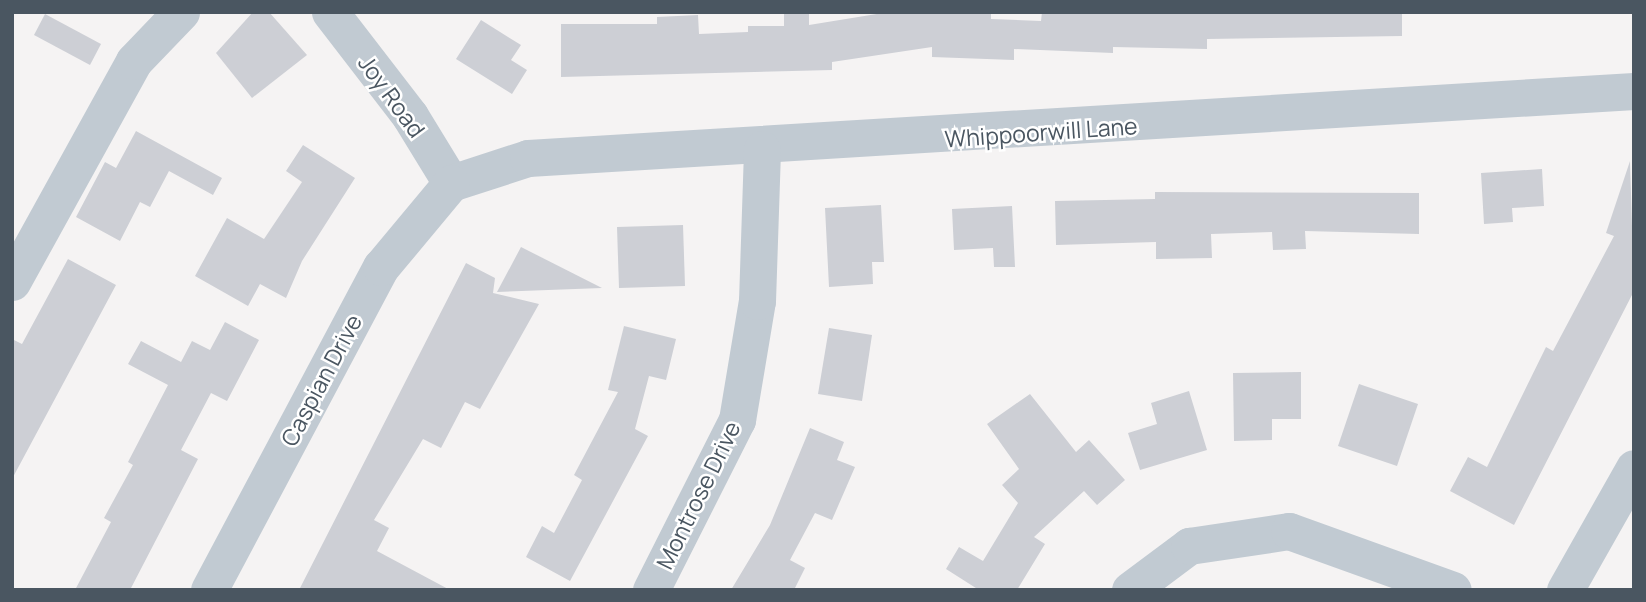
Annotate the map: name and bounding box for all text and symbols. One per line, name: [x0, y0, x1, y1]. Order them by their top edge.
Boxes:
street label: Joy Road: [353, 49, 431, 143]
street label: Whippoorwill Lane: [944, 111, 1138, 153]
street label: Caspian Drive: [275, 309, 367, 451]
street label: Montrose Drive: [650, 416, 746, 574]

